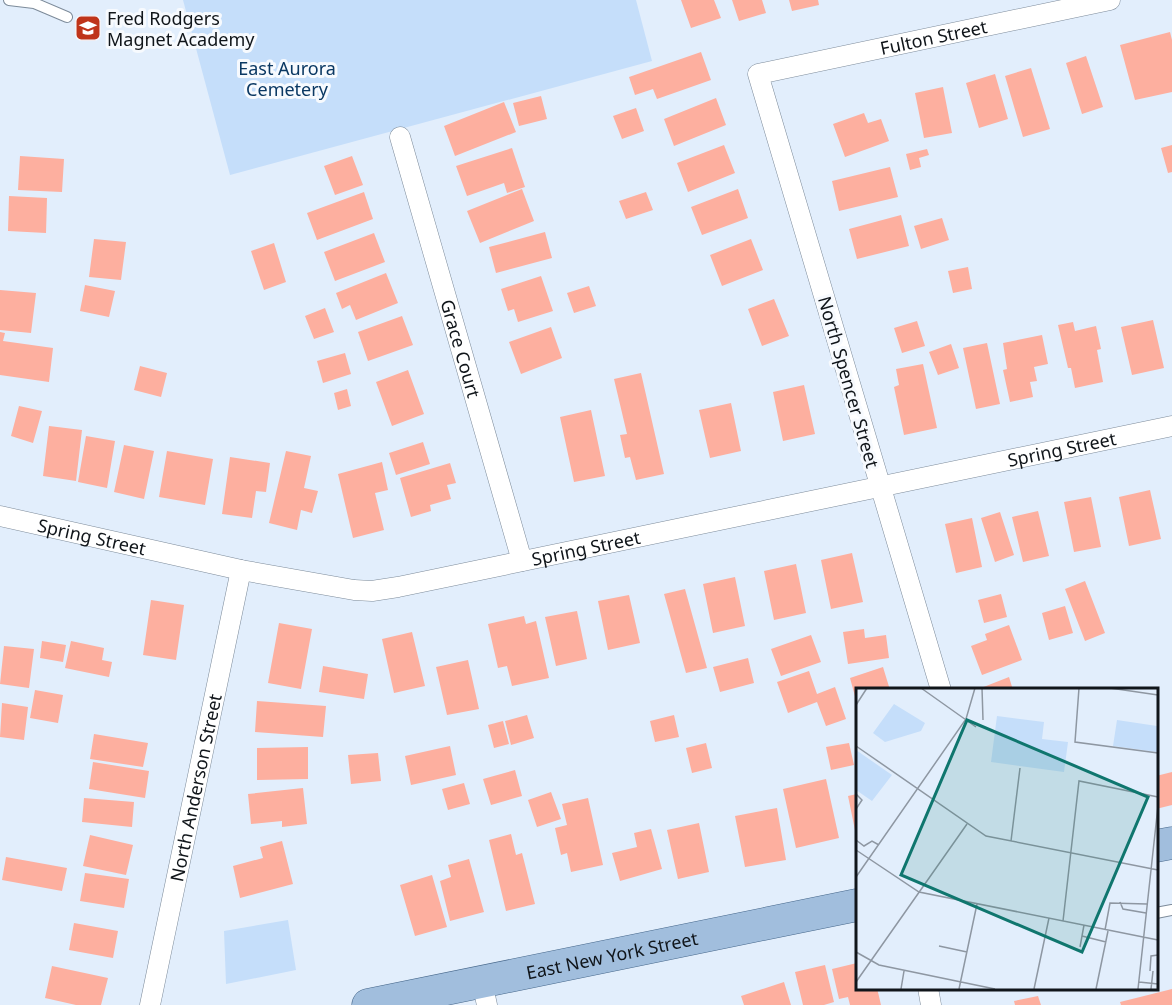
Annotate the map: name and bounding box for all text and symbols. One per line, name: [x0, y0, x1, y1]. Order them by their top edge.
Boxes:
place label: Fred Rodgers Magnet Academy: [107, 6, 255, 51]
school or university icon: Fred Rodgers Magnet Academy: [73, 13, 103, 43]
street label: Fulton Street: [878, 14, 990, 60]
park label: East Aurora Cemetery: [238, 56, 336, 101]
street label: North Spencer Street: [813, 293, 885, 471]
street label: Grace Court: [435, 297, 486, 401]
street label: Spring Street: [1005, 426, 1119, 472]
street label: Spring Street: [35, 513, 149, 560]
street label: Spring Street: [530, 525, 643, 571]
inset map: [856, 688, 1157, 990]
street label: North Anderson Street: [164, 691, 227, 884]
street label: East New York Street: [524, 926, 700, 984]

